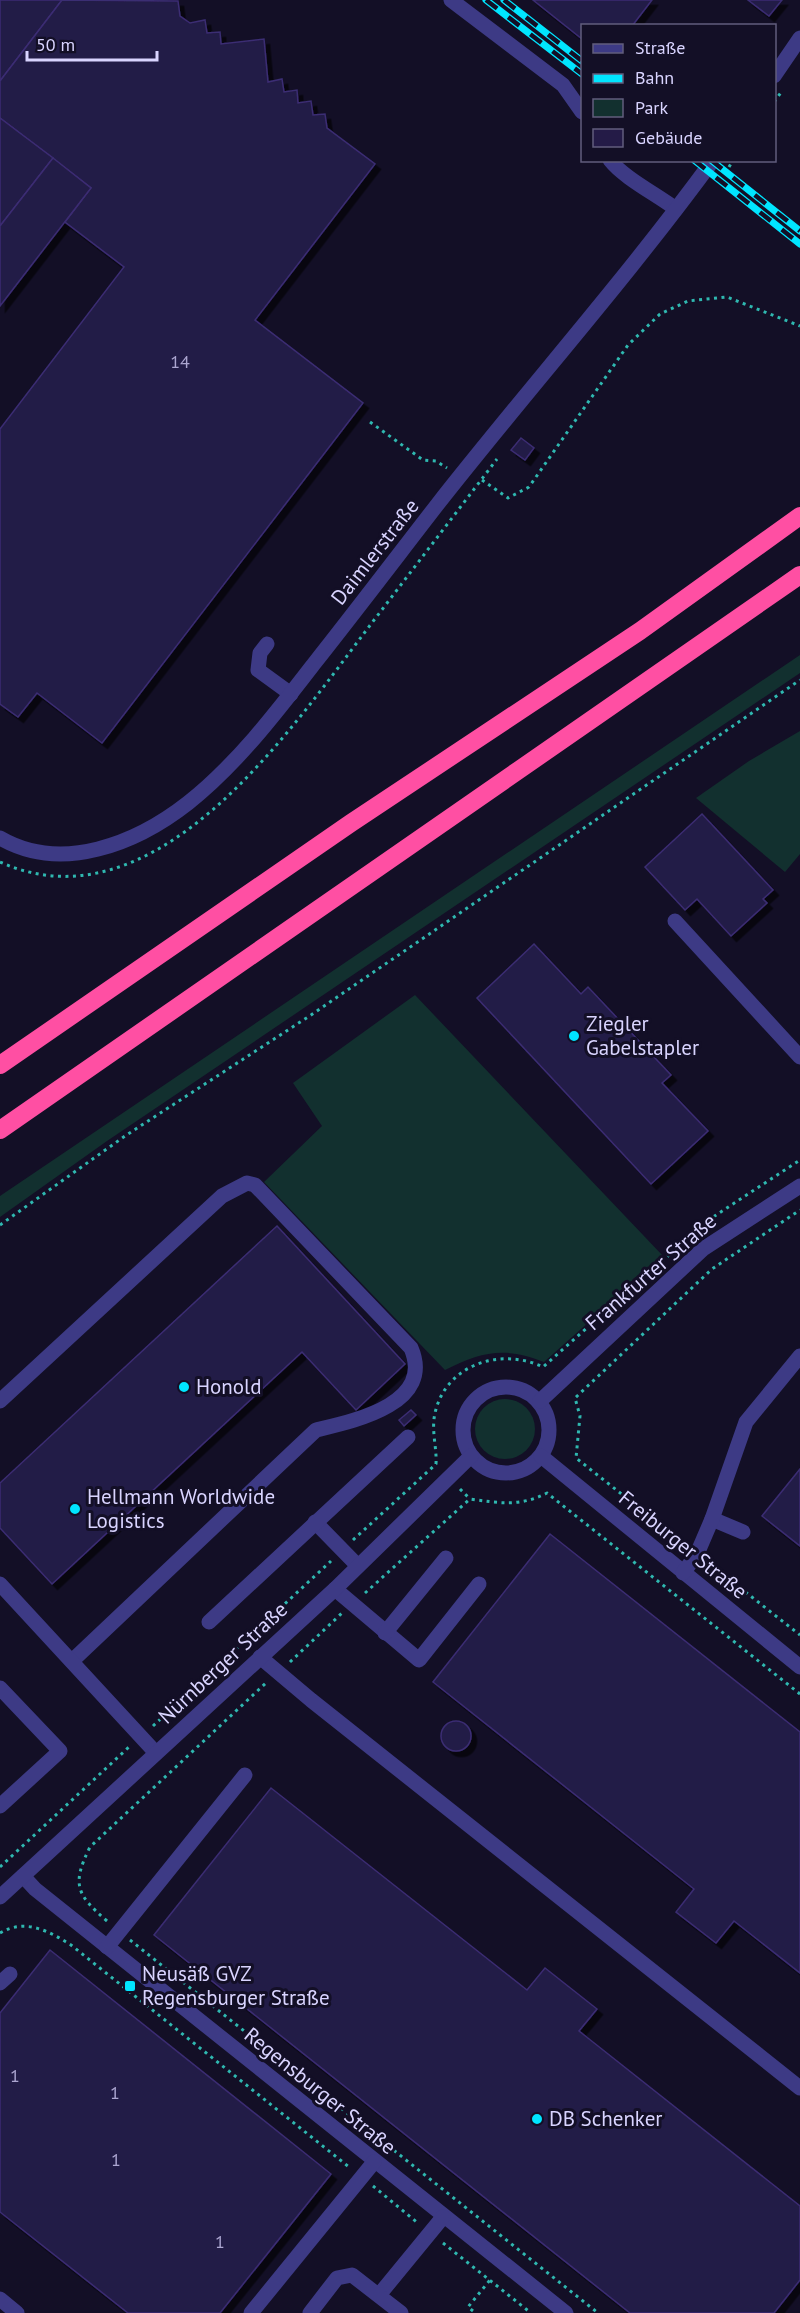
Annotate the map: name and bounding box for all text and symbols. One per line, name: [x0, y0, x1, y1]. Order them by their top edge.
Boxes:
scale bar: [27, 24, 158, 62]
legend: [581, 24, 776, 162]
text: 50 m: [36, 33, 75, 56]
text: Straße: [635, 36, 686, 59]
text: Bahn: [635, 66, 674, 89]
text: Park: [635, 96, 668, 119]
text: Gebäude: [635, 126, 702, 149]
house number: 14: [170, 350, 190, 373]
street label: Daimlerstraße: [325, 493, 424, 610]
place label: Ziegler Gabelstapler: [586, 1010, 699, 1061]
marker: Ziegler Gabelstapler: [567, 1029, 581, 1043]
street label: Frankfurter Straße: [580, 1207, 722, 1336]
place label: Honold: [196, 1373, 262, 1400]
marker: Honold: [177, 1380, 191, 1394]
place label: Hellmann Worldwide Logistics: [87, 1483, 275, 1534]
street label: Freiburger Straße: [614, 1484, 753, 1605]
marker: Hellmann Worldwide Logistics: [68, 1502, 82, 1516]
street label: Nürnberger Straße: [152, 1596, 293, 1729]
place label: Neusäß GVZ Regensburger Straße: [142, 1960, 330, 2011]
marker: Neusäß GVZ Regensburger Straße: [123, 1979, 137, 1993]
street label: Regensburger Straße: [239, 2021, 402, 2160]
house number: 1: [10, 2064, 20, 2087]
house number: 1: [110, 2081, 120, 2104]
place label: DB Schenker: [549, 2105, 662, 2132]
marker: DB Schenker: [530, 2112, 544, 2126]
house number: 1: [111, 2148, 121, 2171]
house number: 1: [215, 2230, 225, 2253]

